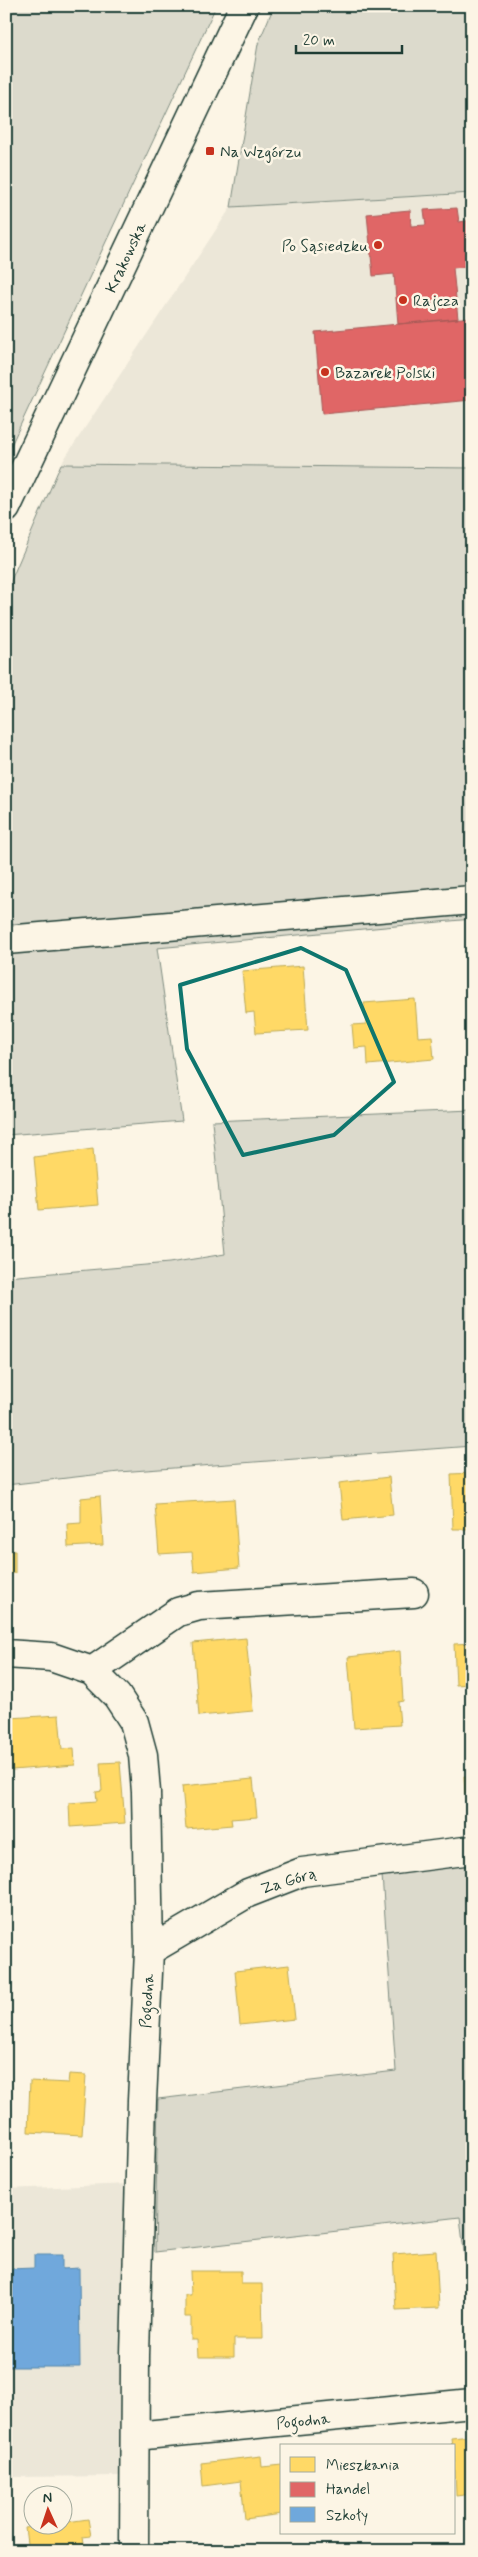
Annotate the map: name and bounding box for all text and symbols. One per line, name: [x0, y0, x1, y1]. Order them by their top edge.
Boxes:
scale bar: [296, 22, 402, 54]
text: 20 m: [303, 31, 335, 51]
place label: Na Wzgórzu: [220, 142, 301, 163]
marker: Na Wzgórzu: [204, 145, 216, 157]
street label: Krakowska: [101, 218, 152, 296]
place label: Po Sąsiedzku: [282, 236, 368, 257]
marker: Po Sąsiedzku: [372, 239, 384, 251]
place label: Rajcza: [413, 291, 459, 312]
marker: Rajcza: [397, 294, 409, 306]
place label: Bazarek Polski: [335, 363, 435, 384]
marker: Bazarek Polski: [319, 366, 331, 378]
street label: Za Górą: [258, 1863, 319, 1900]
street label: Pogodna: [136, 1973, 160, 2029]
street label: Pogodna: [275, 2408, 332, 2436]
legend: [280, 2444, 456, 2534]
text: Mieszkania: [326, 2456, 399, 2476]
text: Handel: [326, 2480, 370, 2500]
north arrow: [22, 2484, 72, 2534]
text: N: [42, 2489, 53, 2507]
text: Szkoły: [326, 2506, 368, 2526]

